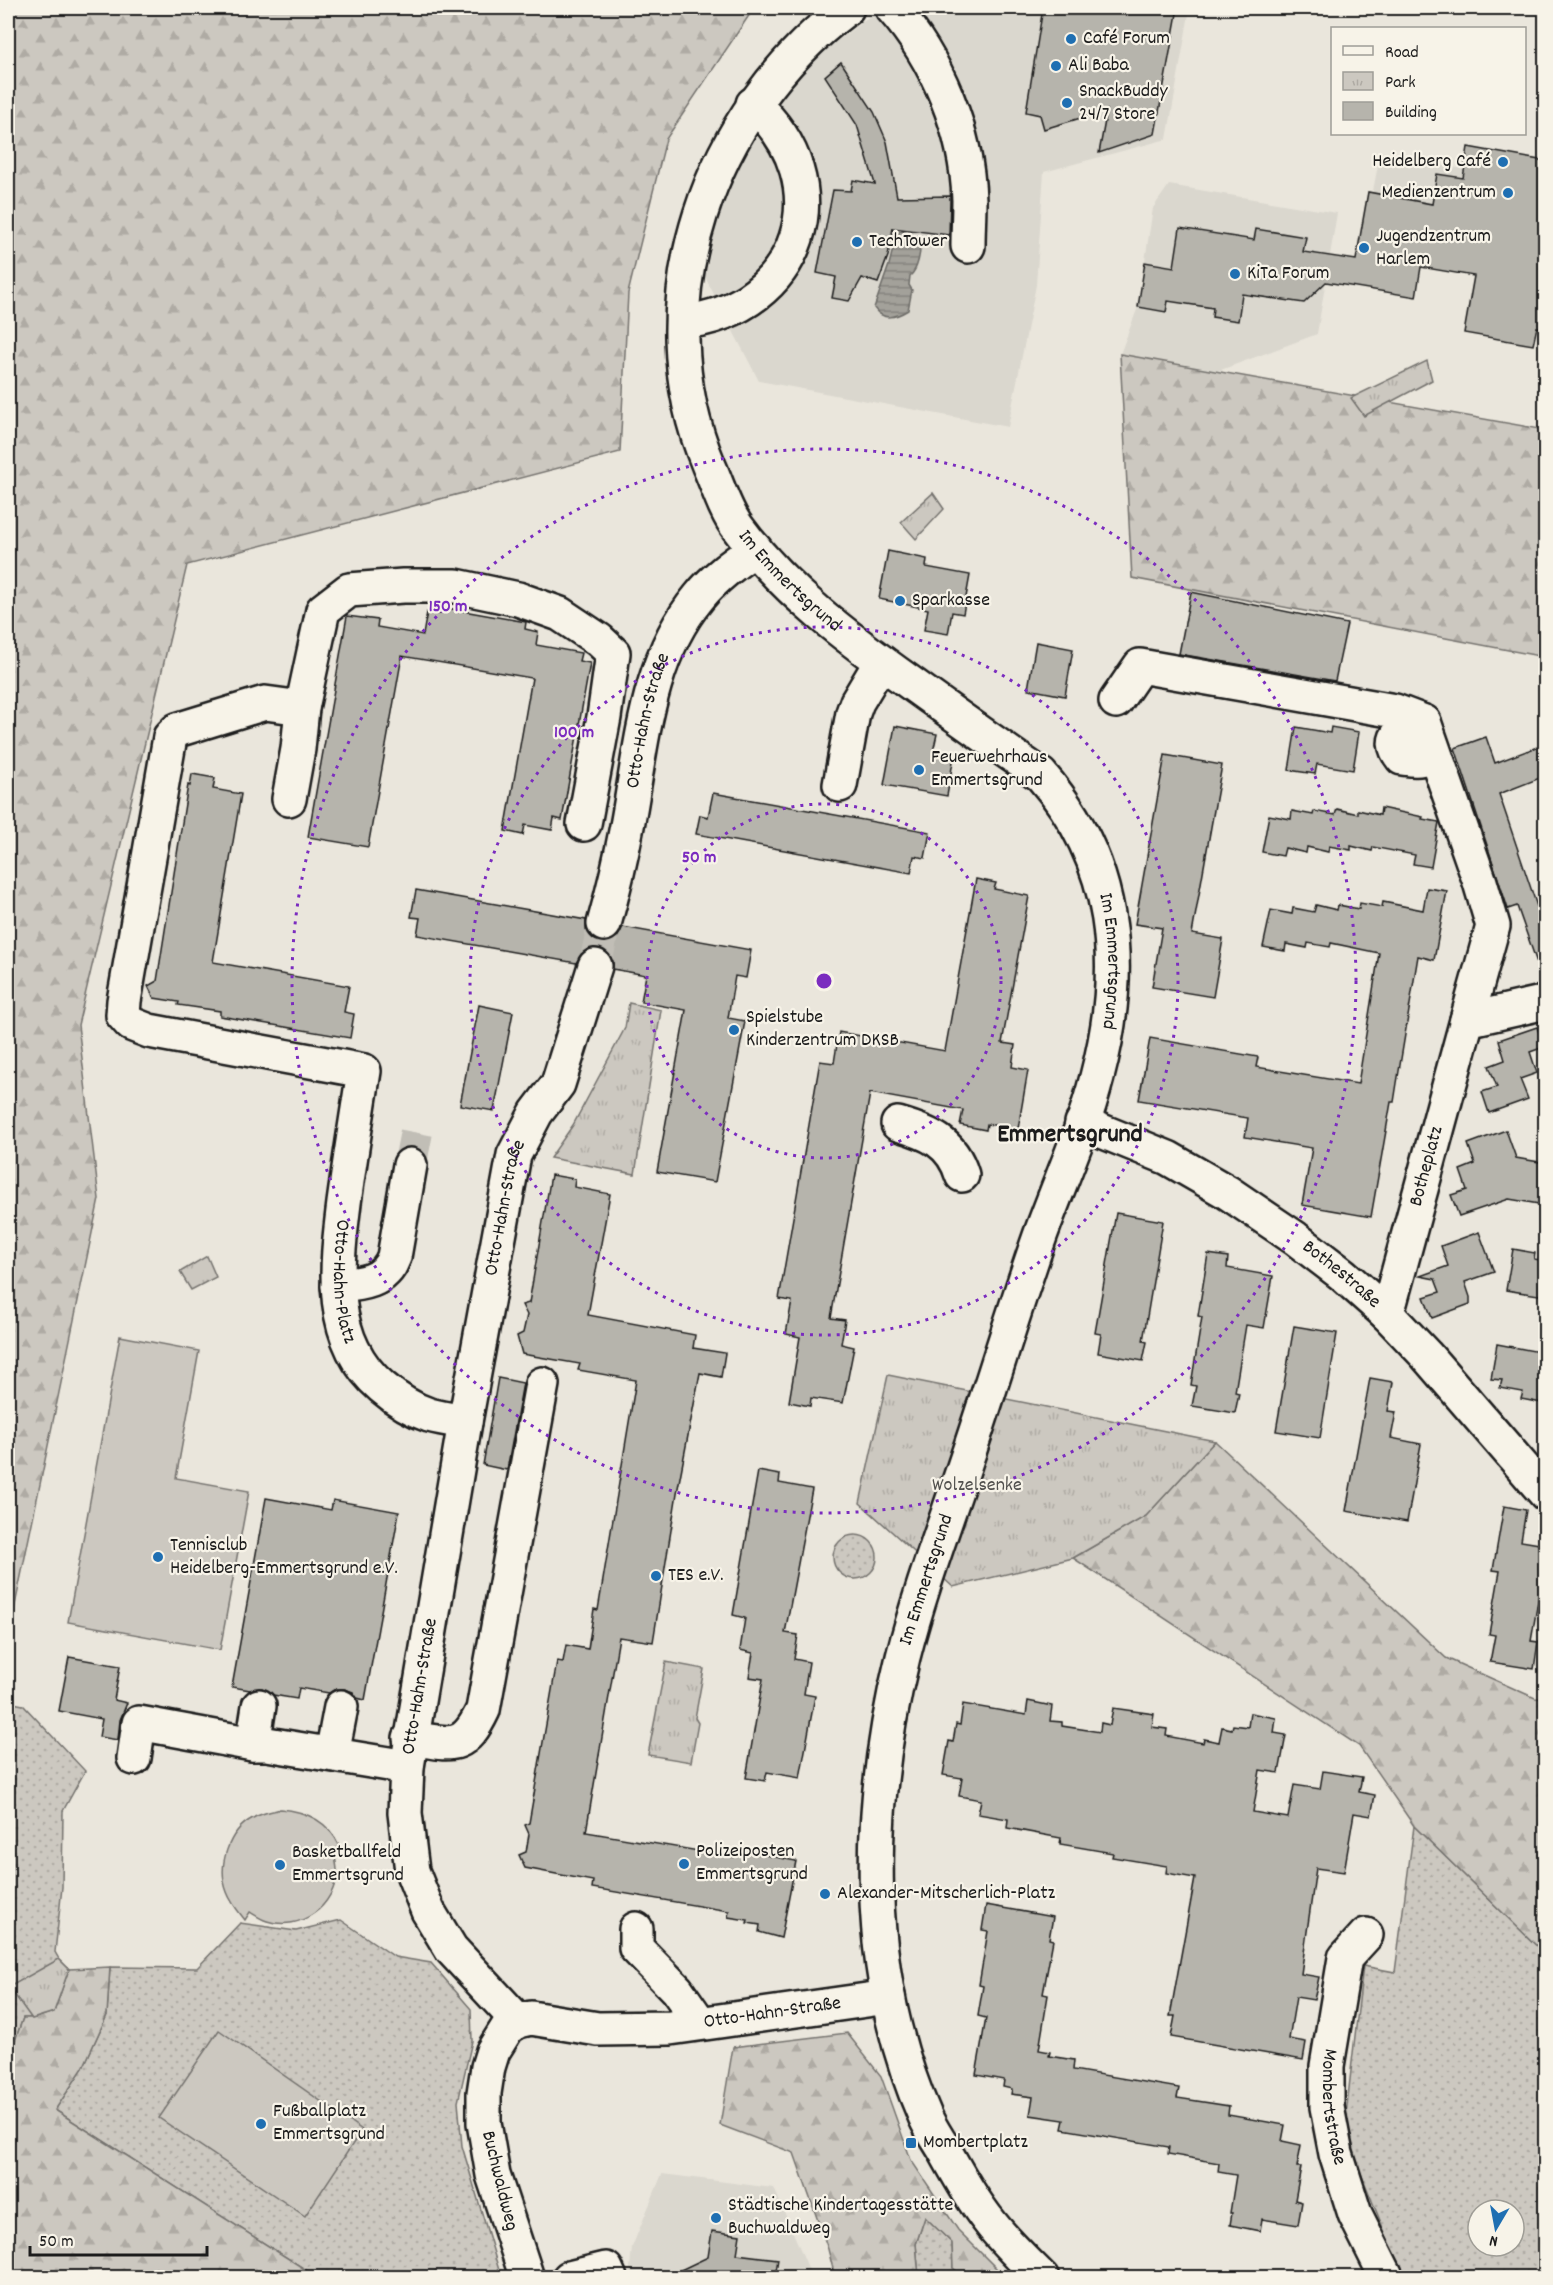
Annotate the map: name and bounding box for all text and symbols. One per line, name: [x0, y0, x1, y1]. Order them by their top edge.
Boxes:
place label: Café Forum: [1083, 25, 1170, 53]
legend: [1331, 27, 1526, 135]
marker: Café Forum: [1064, 32, 1078, 46]
text: Road: [1385, 41, 1419, 66]
place label: Ali Baba: [1068, 52, 1129, 80]
marker: Ali Baba: [1049, 59, 1063, 73]
text: Park: [1385, 71, 1416, 96]
place label: SnackBuddy 24/7 Store: [1079, 78, 1169, 129]
marker: SnackBuddy 24/7 Store: [1060, 96, 1074, 110]
text: Building: [1385, 101, 1437, 126]
place label: Heidelberg Café: [1372, 148, 1491, 176]
marker: Heidelberg Café: [1496, 155, 1510, 169]
place label: Medienzentrum: [1382, 179, 1496, 207]
marker: Medienzentrum: [1501, 186, 1515, 200]
place label: Jugendzentrum Harlem: [1376, 223, 1491, 274]
place label: TechTower: [869, 228, 948, 256]
marker: TechTower: [850, 235, 864, 249]
marker: Jugendzentrum Harlem: [1357, 241, 1371, 255]
place label: KiTa Forum: [1247, 260, 1329, 288]
marker: KiTa Forum: [1228, 267, 1242, 281]
street label: Im Emmertsgrund: [730, 524, 847, 640]
place label: Sparkasse: [912, 587, 990, 615]
marker: Sparkasse: [893, 594, 907, 608]
text: 150 m: [429, 595, 467, 620]
street label: Otto-Hahn-Straße: [620, 649, 678, 791]
text: 100 m: [554, 721, 594, 746]
place label: Feuerwehrhaus Emmertsgrund: [931, 744, 1047, 795]
marker: Feuerwehrhaus Emmertsgrund: [912, 763, 926, 777]
text: 50 m: [682, 846, 716, 871]
street label: Im Emmertsgrund: [1090, 890, 1126, 1031]
centre of rings: [814, 971, 834, 991]
place label: Spielstube Kinderzentrum DKSB: [746, 1004, 899, 1055]
marker: Spielstube Kinderzentrum DKSB: [727, 1023, 741, 1037]
district label: Emmertsgrund: [997, 1117, 1143, 1154]
street label: Botheplatz: [1403, 1123, 1452, 1210]
street label: Otto-Hahn-Straße: [478, 1135, 534, 1278]
street label: Otto-Hahn-Platz: [324, 1218, 363, 1348]
street label: Bothestraße: [1296, 1234, 1387, 1316]
park label: Wolzelsenke: [932, 1472, 1022, 1500]
street label: Im Emmertsgrund: [893, 1511, 961, 1649]
place label: Tennisclub Heidelberg-Emmertsgrund e.V.: [170, 1532, 398, 1583]
marker: Tennisclub Heidelberg-Emmertsgrund e.V.: [151, 1550, 165, 1564]
place label: TES e.V.: [668, 1562, 724, 1590]
marker: TES e.V.: [649, 1569, 663, 1583]
street label: Otto-Hahn-Straße: [395, 1616, 446, 1757]
place label: Polizeiposten Emmertsgrund: [696, 1838, 808, 1889]
place label: Basketballfeld Emmertsgrund: [292, 1839, 404, 1890]
marker: Polizeiposten Emmertsgrund: [677, 1857, 691, 1871]
marker: Basketballfeld Emmertsgrund: [273, 1858, 287, 1872]
place label: Alexander-Mitscherlich-Platz: [837, 1880, 1056, 1908]
marker: Alexander-Mitscherlich-Platz: [818, 1887, 832, 1901]
street label: Otto-Hahn-Straße: [702, 1990, 843, 2037]
street label: Mombertstraße: [1313, 2046, 1353, 2169]
place label: Fußballplatz Emmertsgrund: [273, 2098, 385, 2149]
marker: Fußballplatz Emmertsgrund: [254, 2117, 268, 2131]
street label: Buchwaldweg: [473, 2128, 525, 2234]
place label: Mombertplatz: [923, 2129, 1028, 2157]
marker: Mombertplatz: [904, 2136, 918, 2150]
place label: Städtische Kindertagesstätte Buchwaldweg: [728, 2192, 954, 2243]
north arrow: [1466, 2198, 1526, 2258]
marker: Städtische Kindertagesstätte Buchwaldweg: [709, 2211, 723, 2225]
scale bar: [30, 2219, 207, 2257]
text: N: [1488, 2228, 1500, 2252]
text: 50 m: [39, 2230, 74, 2255]

